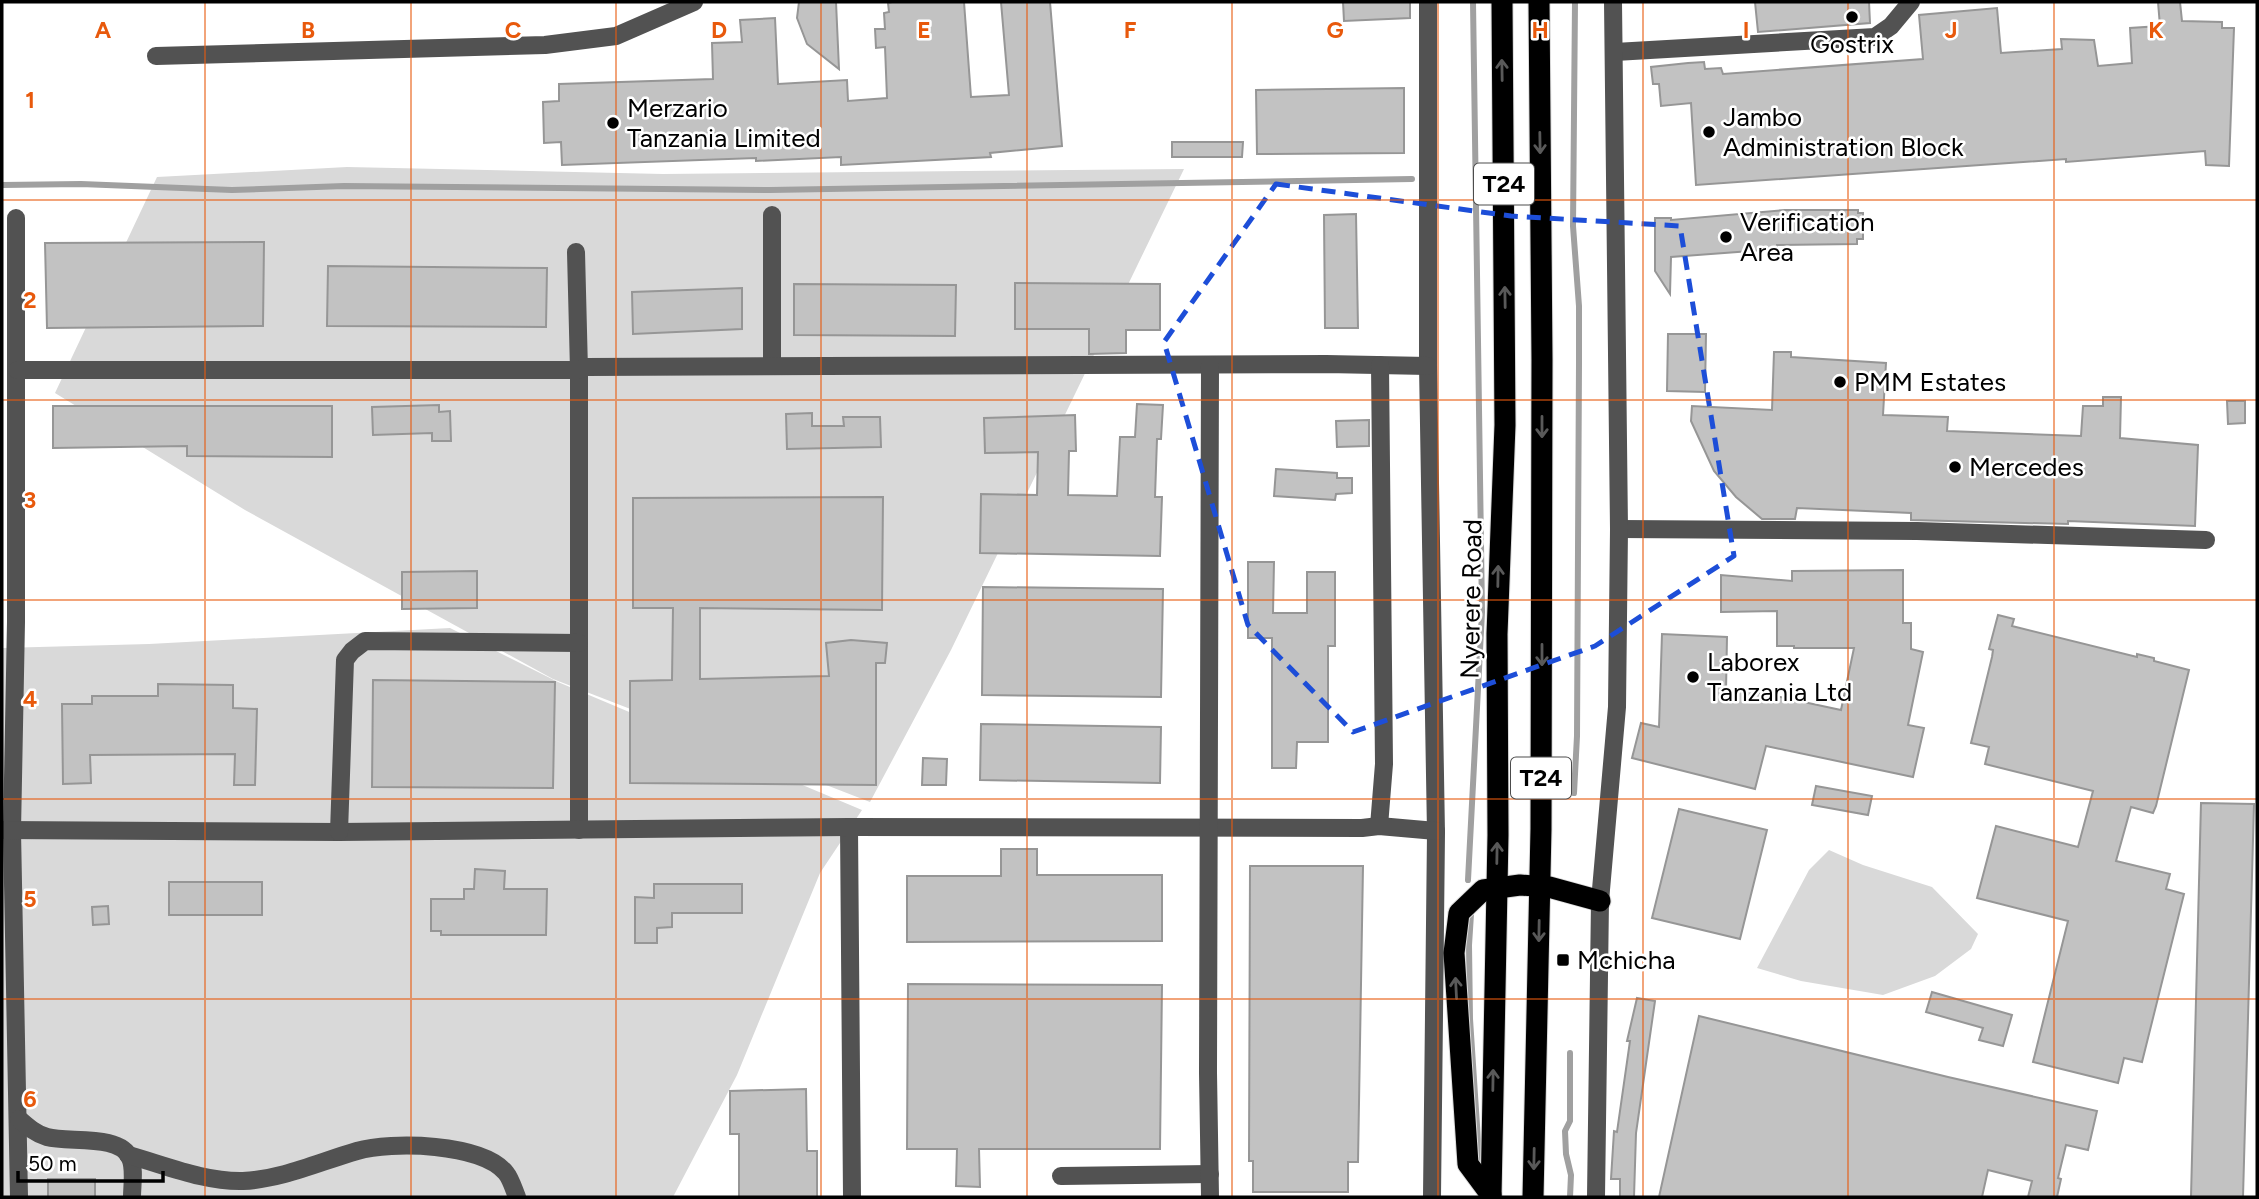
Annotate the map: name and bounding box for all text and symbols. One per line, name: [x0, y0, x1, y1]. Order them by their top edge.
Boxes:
marker: Gostrix: [1844, 9, 1860, 25]
text: A: [95, 16, 112, 44]
text: B: [301, 16, 315, 44]
text: C: [505, 16, 522, 44]
text: D: [711, 16, 727, 44]
text: E: [917, 16, 931, 44]
text: F: [1124, 16, 1137, 44]
text: G: [1326, 16, 1344, 44]
text: H: [1531, 16, 1549, 44]
text: I: [1743, 16, 1749, 44]
text: J: [1945, 16, 1957, 44]
text: K: [2148, 16, 2164, 44]
place label: Gostrix: [1810, 28, 1895, 60]
one-way arrow: [1495, 59, 1509, 82]
text: 1: [25, 86, 35, 114]
place label: Merzario Tanzania Limited: [627, 92, 821, 154]
place label: Jambo Administration Block: [1723, 101, 1964, 163]
marker: Merzario Tanzania Limited: [605, 115, 621, 131]
marker: Jambo Administration Block: [1701, 124, 1717, 140]
one-way arrow: [1534, 132, 1547, 155]
road number: T24: [1474, 164, 1534, 204]
place label: Verification Area: [1740, 206, 1874, 268]
marker: Verification Area: [1718, 229, 1734, 245]
text: 2: [23, 286, 37, 314]
one-way arrow: [1498, 286, 1512, 309]
place label: PMM Estates: [1854, 366, 2006, 398]
marker: PMM Estates: [1832, 374, 1848, 390]
one-way arrow: [1535, 415, 1549, 438]
place label: Mercedes: [1969, 451, 2084, 483]
marker: Mercedes: [1947, 459, 1963, 475]
text: 3: [24, 486, 36, 514]
street label: Nyerere Road: [1454, 519, 1488, 679]
one-way arrow: [1492, 565, 1505, 588]
one-way arrow: [1535, 643, 1549, 666]
place label: Laborex Tanzania Ltd: [1707, 646, 1852, 708]
marker: Laborex Tanzania Ltd: [1685, 669, 1701, 685]
text: 4: [23, 685, 37, 713]
road number: T24: [1511, 758, 1571, 798]
one-way arrow: [1491, 841, 1504, 864]
text: 5: [23, 885, 37, 913]
one-way arrow: [1532, 919, 1545, 942]
place label: Mchicha: [1577, 944, 1675, 976]
marker: Mchicha: [1555, 952, 1571, 968]
one-way arrow: [1450, 977, 1463, 1000]
one-way arrow: [1487, 1069, 1500, 1092]
text: 6: [23, 1085, 37, 1113]
scale bar: [18, 1140, 163, 1184]
one-way arrow: [1527, 1147, 1540, 1170]
text: 50 m: [28, 1151, 77, 1176]

